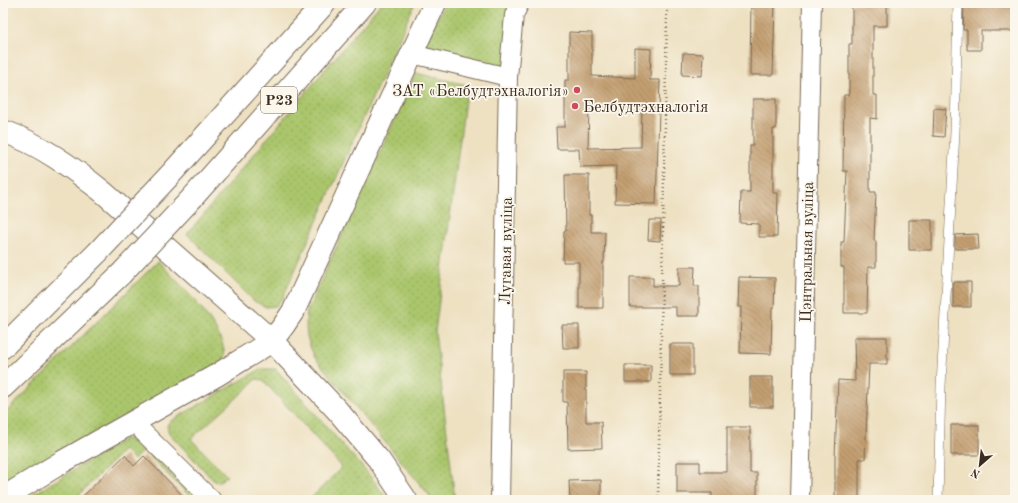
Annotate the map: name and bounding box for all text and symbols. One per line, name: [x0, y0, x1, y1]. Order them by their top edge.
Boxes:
place label: ЗАТ «Белбудтэхналогія»: [392, 84, 569, 100]
marker: ЗАТ «Белбудтэхналогія»: [572, 85, 582, 95]
road number: Р23: [261, 87, 297, 113]
place label: Белбудтэхналогія: [583, 100, 708, 116]
marker: Белбудтэхналогія: [570, 101, 580, 111]
street label: Цэнтральная вуліца: [799, 181, 817, 323]
street label: Лугавая вуліца: [498, 197, 516, 305]
north arrow: [960, 445, 1000, 485]
text: N: [969, 465, 982, 479]

